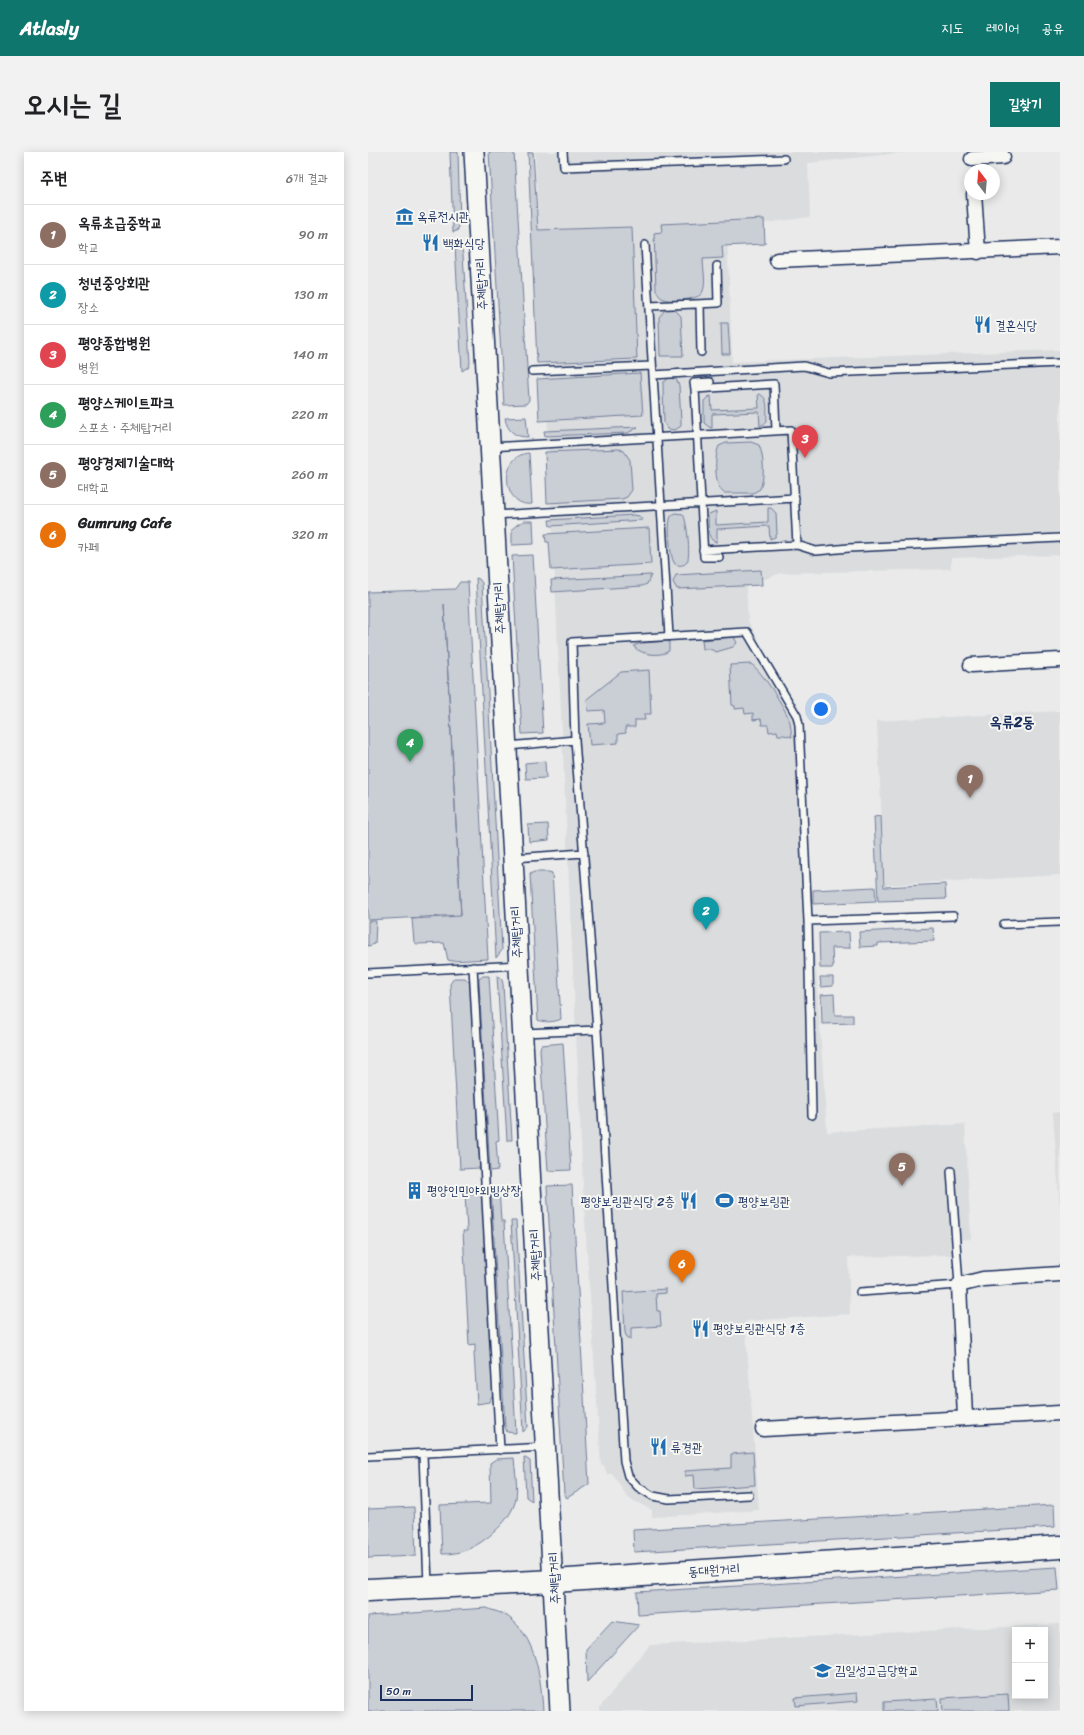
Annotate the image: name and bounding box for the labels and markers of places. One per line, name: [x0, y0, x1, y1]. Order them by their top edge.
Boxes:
place label: 옥류전시관: [417, 205, 469, 228]
museum icon: 옥류전시관: [394, 206, 414, 226]
place label: 백화식당: [443, 232, 485, 255]
restaurant icon: 백화식당: [420, 233, 440, 253]
place label: 결혼식당: [995, 314, 1037, 337]
restaurant icon: 결혼식당: [972, 315, 992, 335]
pin: 3: [792, 425, 818, 458]
pin: 4: [397, 729, 423, 762]
pin: 1: [957, 765, 983, 798]
pin: 2: [693, 897, 719, 930]
pin: 5: [889, 1153, 915, 1186]
place label: 평양인민야외빙상장: [427, 1179, 521, 1202]
building icon: 평양인민야외빙상장: [404, 1180, 424, 1200]
place label: 평양보링관식당 2층: [580, 1190, 675, 1213]
place label: 평양보링관: [738, 1190, 790, 1213]
restaurant icon: 평양보링관식당 2층: [678, 1191, 698, 1211]
sports icon: 평양보링관: [715, 1191, 735, 1211]
pin: 6: [669, 1250, 695, 1283]
place label: 평양보링관식당 1층: [713, 1317, 806, 1340]
restaurant icon: 평양보링관식당 1층: [690, 1318, 710, 1338]
place label: 류경관: [671, 1436, 702, 1459]
restaurant icon: 류경관: [648, 1437, 668, 1457]
place label: 김일성고급당학교: [835, 1659, 919, 1682]
school or university icon: 김일성고급당학교: [812, 1660, 832, 1680]

